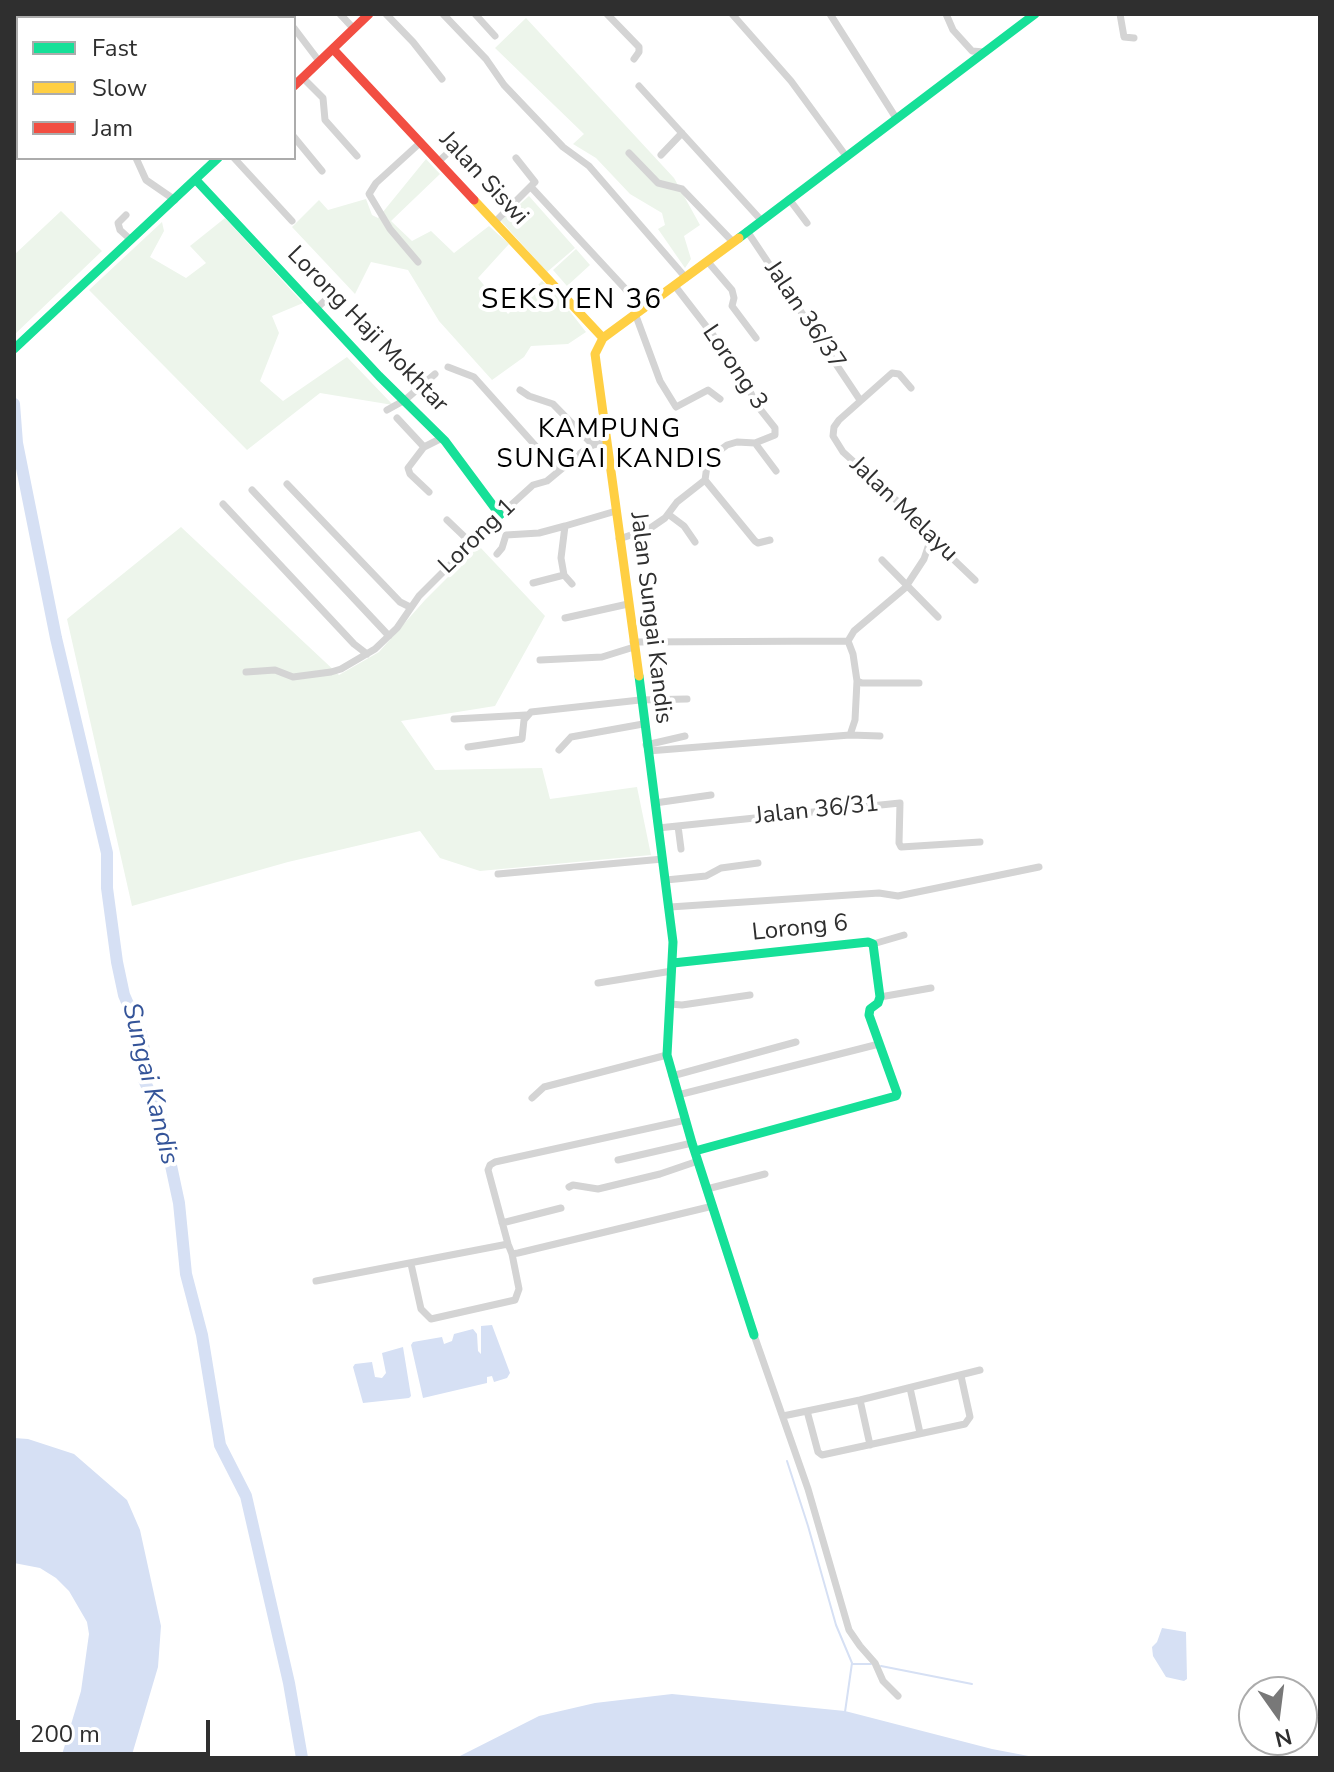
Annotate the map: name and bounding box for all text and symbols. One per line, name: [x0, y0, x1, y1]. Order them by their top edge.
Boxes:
legend: [16, 16, 296, 160]
text: Fast: [92, 32, 137, 64]
text: Slow: [92, 72, 147, 104]
text: Jam: [92, 112, 133, 144]
street label: Jalan Siswi: [432, 126, 534, 232]
street label: Lorong Haji Mokhtar: [280, 241, 454, 419]
street label: Jalan 36/37: [757, 256, 851, 376]
district label: SEKSYEN 36: [481, 284, 663, 318]
street label: Lorong 3: [695, 320, 773, 416]
district label: KAMPUNG SUNGAI KANDIS: [497, 415, 723, 476]
street label: Jalan Melayu: [843, 451, 963, 569]
street label: Lorong 1: [433, 493, 523, 581]
street label: Jalan Sungai Kandis: [623, 511, 677, 725]
street label: Jalan 36/31: [754, 790, 880, 832]
street label: Lorong 6: [751, 910, 849, 948]
water label: Sungai Kandis: [114, 1000, 184, 1168]
north arrow: [1238, 1676, 1318, 1756]
scale bar: [20, 1704, 214, 1754]
text: 200 m: [30, 1718, 100, 1750]
text: N: [1272, 1721, 1295, 1754]

